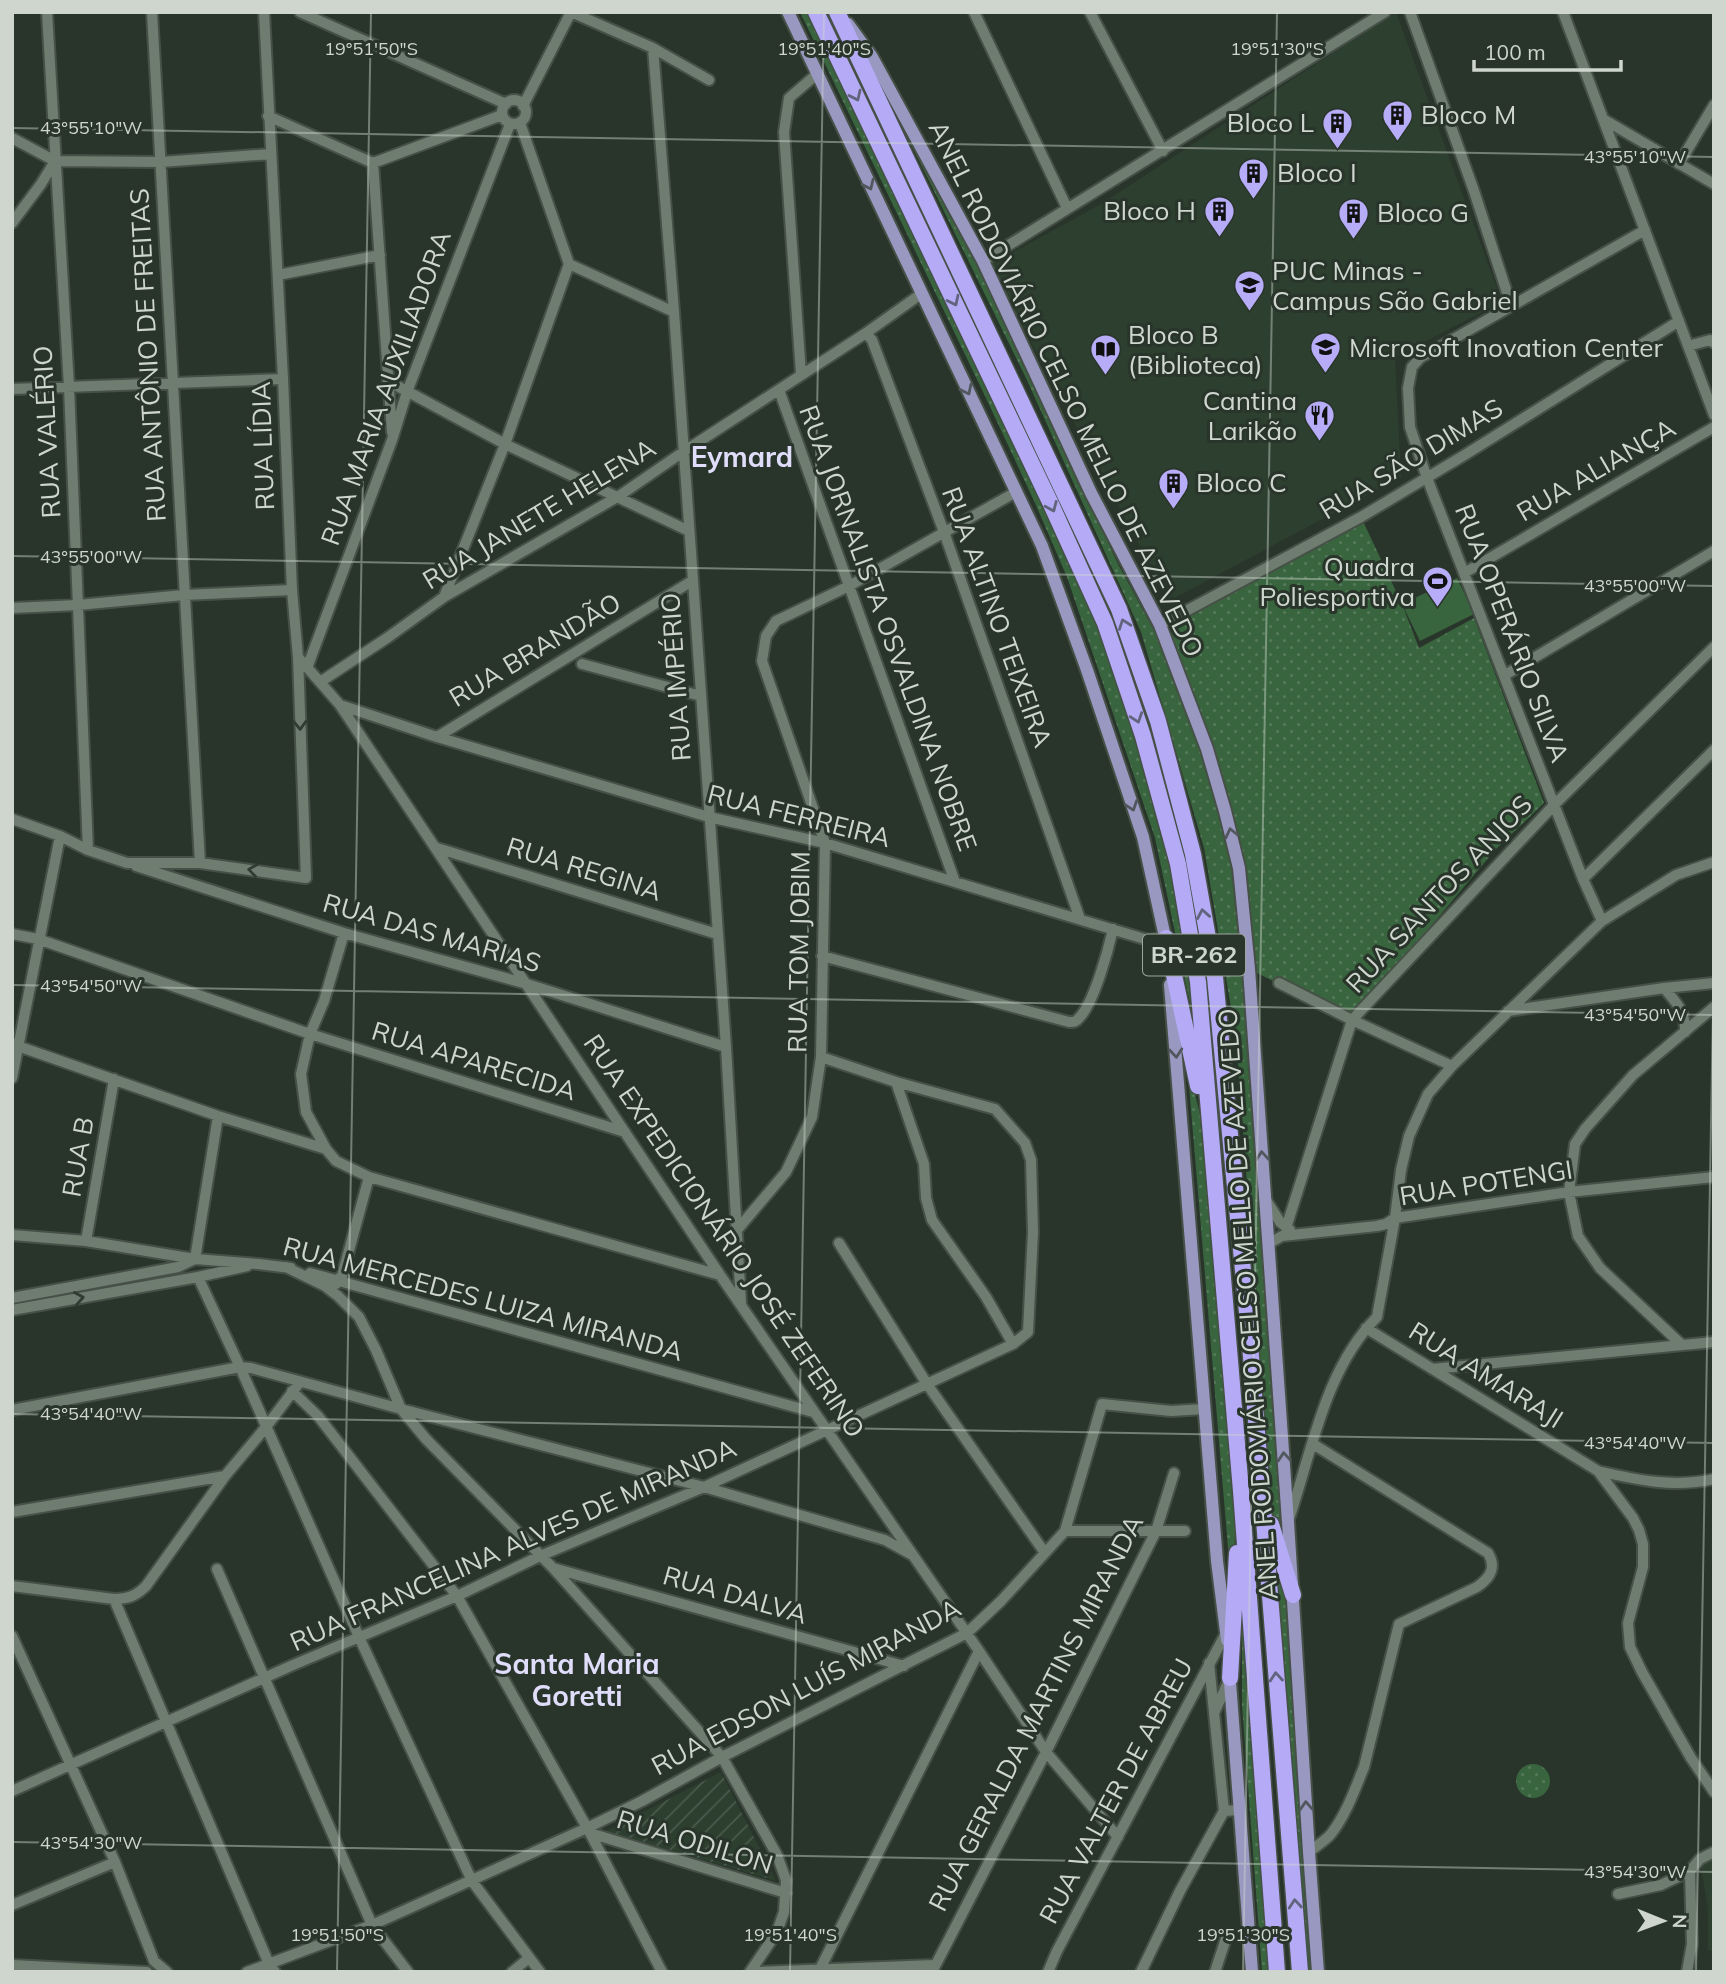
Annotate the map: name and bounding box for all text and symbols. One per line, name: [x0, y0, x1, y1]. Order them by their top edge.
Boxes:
scale bar: [1474, 28, 1621, 72]
text: 19°51'50"S: [324, 37, 418, 60]
text: 19°51'40"S: [777, 37, 871, 60]
text: 19°51'30"S: [1230, 37, 1324, 60]
text: 100 m: [1484, 39, 1546, 65]
one-way arrow: [848, 89, 862, 101]
building icon: Bloco M: [1381, 98, 1415, 142]
place label: Bloco M: [1421, 98, 1516, 131]
place label: Bloco L: [1227, 106, 1314, 139]
building icon: Bloco L: [1320, 106, 1354, 150]
street label: ANEL RODOVIÁRIO CELSO MELLO DE AZEVEDO: [922, 115, 1211, 662]
text: 43°55'10"W: [40, 116, 142, 139]
text: 43°55'10"W: [1584, 145, 1686, 168]
building icon: Bloco I: [1237, 156, 1271, 200]
place label: Bloco I: [1277, 156, 1357, 189]
one-way arrow: [861, 178, 875, 190]
street label: RUA ANTÔNIO DE FREITAS: [122, 187, 173, 523]
place label: Bloco H: [1103, 194, 1196, 227]
building icon: Bloco H: [1202, 194, 1236, 238]
building icon: Bloco G: [1337, 196, 1371, 240]
place label: Bloco G: [1377, 196, 1469, 229]
street label: RUA MARIA AUXILIADORA: [313, 226, 458, 550]
place label: PUC Minas - Campus São Gabriel: [1272, 254, 1518, 317]
school or university icon: PUC Minas - Campus São Gabriel: [1232, 269, 1266, 313]
one-way arrow: [946, 294, 960, 307]
place label: Bloco B (Biblioteca): [1128, 318, 1263, 381]
school or university icon: Microsoft Inovation Center: [1309, 331, 1343, 375]
place label: Microsoft Inovation Center: [1349, 331, 1663, 364]
library icon: Bloco B (Biblioteca): [1088, 333, 1122, 377]
street label: RUA VALÉRIO: [26, 345, 68, 519]
street label: RUA LÍDIA: [244, 381, 281, 511]
one-way arrow: [959, 383, 973, 395]
place label: Cantina Larikão: [1203, 384, 1297, 447]
street label: RUA SÃO DIMAS: [1313, 391, 1508, 526]
restaurant icon: Cantina Larikão: [1303, 399, 1337, 443]
street label: RUA JORNALISTA OSVALDINA NOBRE: [792, 400, 985, 855]
street label: RUA ALIANÇA: [1511, 411, 1681, 528]
street label: RUA JANETE HELENA: [416, 431, 661, 596]
district label: Eymard: [691, 439, 793, 474]
building icon: Bloco C: [1156, 466, 1190, 510]
place label: Bloco C: [1196, 466, 1287, 499]
street label: RUA ALTINO TEIXEIRA: [935, 482, 1060, 752]
street label: RUA OPERÁRIO SILVA: [1448, 499, 1577, 767]
one-way arrow: [1044, 500, 1058, 512]
text: 43°55'00"W: [40, 545, 142, 568]
place label: Quadra Poliesportiva: [1259, 550, 1415, 613]
sports icon: Quadra Poliesportiva: [1421, 565, 1455, 609]
text: 43°55'00"W: [1584, 574, 1686, 597]
street label: RUA BRANDÃO: [443, 585, 627, 714]
street label: RUA IMPÉRIO: [653, 592, 698, 762]
one-way arrow: [1118, 619, 1132, 631]
one-way arrow: [1129, 711, 1143, 723]
one-way arrow: [293, 720, 308, 731]
street label: RUA FERREIRA: [704, 777, 894, 854]
street label: RUA SANTOS ANJOS: [1338, 788, 1539, 999]
one-way arrow: [1124, 799, 1138, 811]
one-way arrow: [1224, 827, 1239, 839]
street label: RUA REGINA: [503, 829, 666, 908]
street label: RUA TOM JOBIM: [780, 851, 817, 1053]
one-way arrow: [247, 863, 259, 878]
street label: RUA DAS MARIAS: [319, 886, 545, 979]
one-way arrow: [1197, 908, 1212, 920]
road number: BR-262: [1143, 934, 1245, 975]
text: 43°54'50"W: [40, 974, 142, 997]
text: 43°54'50"W: [1584, 1003, 1686, 1026]
street label: ANEL RODOVIÁRIO CELSO MELLO DE AZEVEDO: [1210, 1007, 1285, 1601]
street label: RUA APARECIDA: [368, 1014, 580, 1107]
street label: RUA EXPEDICIONÁRIO JOSÉ ZEFERINO: [577, 1028, 872, 1444]
one-way arrow: [1168, 1048, 1183, 1059]
street label: RUA B: [54, 1114, 101, 1199]
one-way arrow: [1255, 1151, 1270, 1162]
street label: RUA POTENGI: [1397, 1153, 1575, 1212]
street label: RUA MERCEDES LUIZA MIRANDA: [280, 1229, 687, 1368]
one-way arrow: [73, 1291, 85, 1306]
street label: RUA AMARAJI: [1403, 1314, 1570, 1435]
text: 43°54'40"W: [40, 1402, 142, 1425]
street label: RUA FRANCELINA ALVES DE MIRANDA: [285, 1431, 741, 1658]
text: 43°54'40"W: [1584, 1431, 1686, 1454]
one-way arrow: [1276, 1451, 1291, 1462]
street label: RUA GERALDA MARTINS MIRANDA: [921, 1509, 1150, 1916]
street label: RUA DALVA: [659, 1558, 811, 1631]
street label: RUA EDSON LUÍS MIRANDA: [645, 1591, 966, 1782]
district label: Santa Maria Goretti: [494, 1646, 660, 1713]
street label: RUA VALTER DE ABREU: [1032, 1652, 1200, 1929]
one-way arrow: [1269, 1671, 1284, 1682]
one-way arrow: [1298, 1800, 1313, 1811]
street label: RUA ODILON: [613, 1802, 777, 1881]
text: 43°54'30"W: [40, 1831, 142, 1854]
text: 43°54'30"W: [1584, 1860, 1686, 1883]
north arrow: [1628, 1886, 1698, 1956]
one-way arrow: [1288, 1898, 1303, 1909]
text: N: [1668, 1914, 1692, 1929]
text: 19°51'50"S: [290, 1923, 384, 1946]
text: 19°51'40"S: [743, 1923, 837, 1946]
text: 19°51'30"S: [1196, 1923, 1290, 1946]

